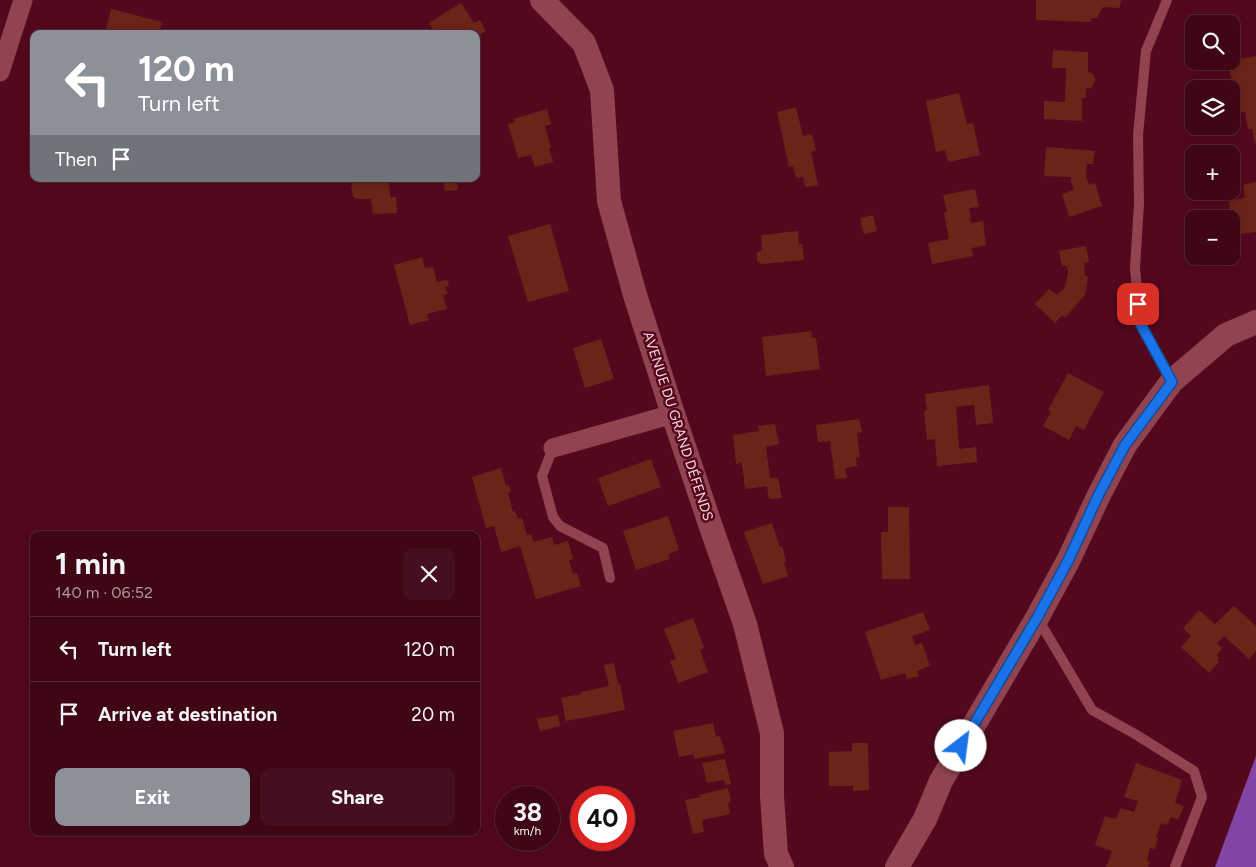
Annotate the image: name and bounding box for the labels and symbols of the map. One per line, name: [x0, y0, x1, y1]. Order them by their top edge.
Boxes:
pin: [1117, 283, 1159, 325]
street label: AVENUE DU GRAND DÉFENDS: [639, 329, 717, 523]
position arrow: [934, 719, 986, 771]
speed limit sign: 40: [570, 786, 635, 851]

